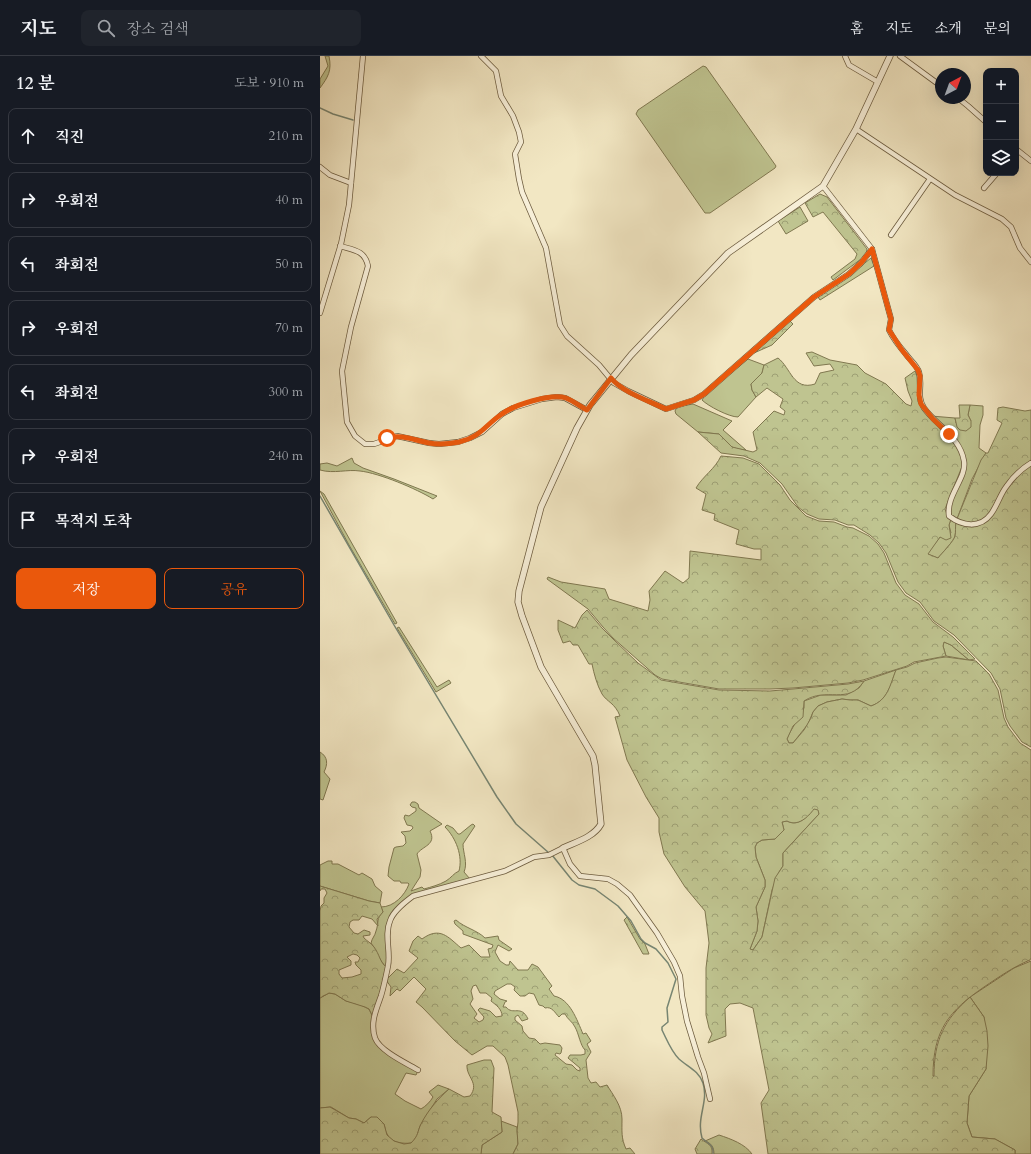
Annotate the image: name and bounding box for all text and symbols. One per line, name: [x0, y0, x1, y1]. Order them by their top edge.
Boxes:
search box: [81, 10, 361, 46]
text: 지도: [20, 16, 57, 42]
icon: search: [95, 17, 117, 39]
text: 장소 검색: [127, 19, 189, 39]
text: 홈: [850, 19, 864, 38]
text: 지도: [886, 19, 913, 38]
text: 소개: [935, 19, 962, 38]
text: 문의: [984, 19, 1011, 38]
north arrow: [935, 68, 971, 104]
map controls: [983, 68, 1019, 176]
button: +: [983, 68, 1019, 104]
text: 12 분: [16, 72, 54, 95]
text: 도보 · 910 m: [234, 74, 304, 92]
button: −: [983, 104, 1019, 140]
icon: ahead: [17, 125, 39, 147]
text: 직진: [55, 127, 84, 147]
text: 210 m: [269, 127, 303, 145]
button: layers: [983, 140, 1019, 176]
icon: right: [17, 189, 39, 211]
text: 우회전: [55, 191, 98, 211]
text: 40 m: [275, 191, 303, 209]
icon: left: [17, 253, 39, 275]
text: 좌회전: [55, 255, 98, 275]
text: 50 m: [275, 255, 303, 273]
icon: right: [17, 317, 39, 339]
text: 우회전: [55, 319, 98, 339]
text: 70 m: [275, 319, 303, 337]
icon: left: [17, 381, 39, 403]
text: 좌회전: [55, 383, 98, 403]
text: 300 m: [269, 383, 303, 401]
route end: [940, 425, 958, 443]
route start: [378, 429, 396, 447]
icon: right: [17, 445, 39, 467]
text: 우회전: [55, 447, 98, 467]
text: 240 m: [269, 447, 303, 465]
icon: arrive: [17, 509, 39, 531]
text: 목적지 도착: [55, 511, 131, 531]
button: 저장: [16, 568, 156, 609]
button: 공유: [164, 568, 304, 609]

